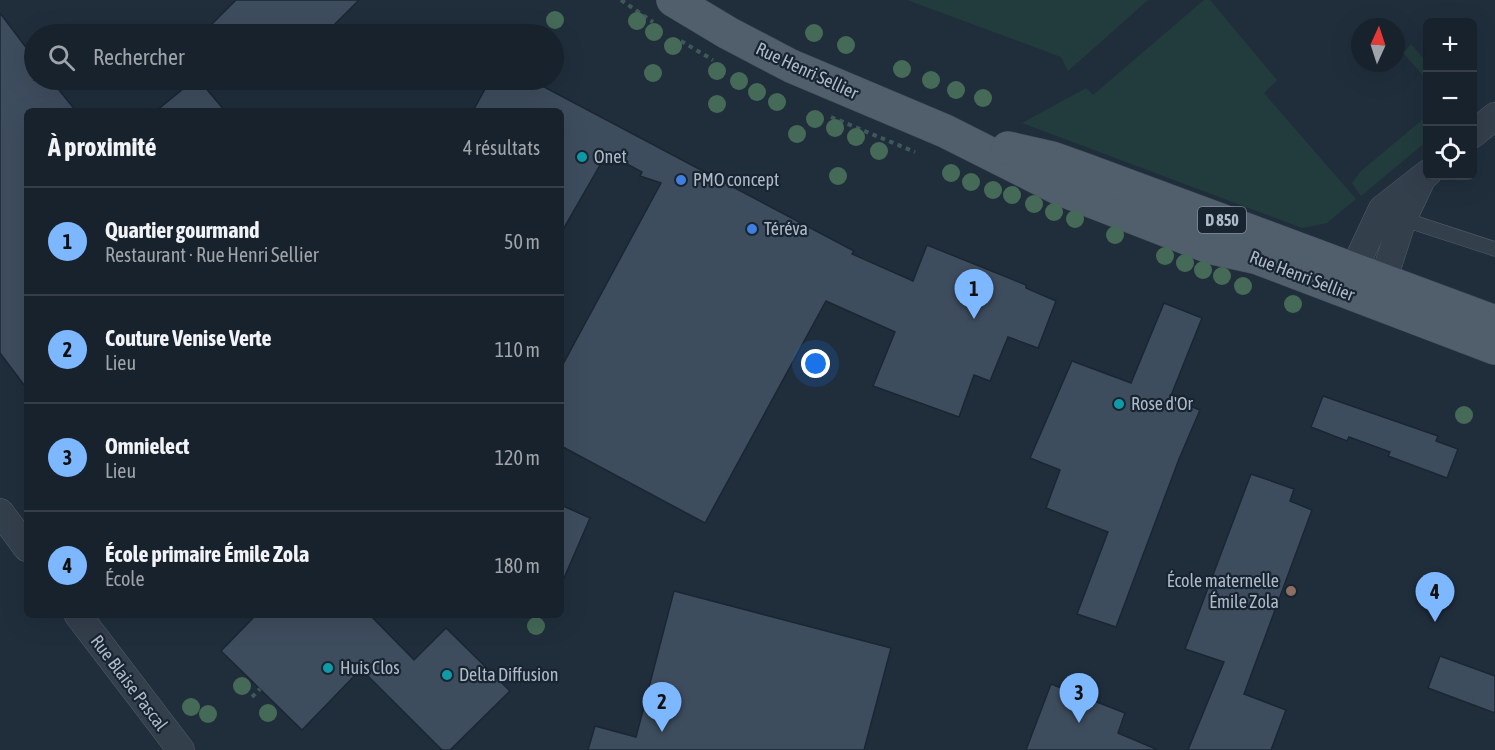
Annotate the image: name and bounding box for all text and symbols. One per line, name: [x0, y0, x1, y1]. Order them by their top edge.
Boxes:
north arrow: [1351, 18, 1405, 72]
map controls: [1423, 18, 1477, 180]
button: +: [1423, 18, 1477, 72]
search box: [24, 24, 564, 90]
street label: Rue Henri Sellier: [753, 38, 862, 104]
icon: search: [45, 41, 78, 74]
text: Rechercher: [93, 44, 184, 70]
button: −: [1423, 72, 1477, 126]
button: locate: [1423, 126, 1477, 180]
text: À proximité: [48, 132, 156, 162]
text: 4 résultats: [463, 136, 540, 159]
place label: Onet: [594, 146, 627, 167]
marker: Onet: [575, 150, 589, 164]
place label: PMO concept: [693, 169, 779, 190]
marker: PMO concept: [674, 173, 688, 187]
road number: D 850: [1198, 207, 1246, 233]
text: Quartier gourmand: [105, 217, 260, 243]
place label: Téréva: [764, 218, 808, 239]
marker: Téréva: [745, 222, 759, 236]
text: 1: [63, 230, 72, 253]
text: 50 m: [504, 230, 540, 253]
text: Restaurant · Rue Henri Sellier: [105, 243, 319, 266]
street label: Rue Henri Sellier: [1247, 246, 1358, 305]
pin: 1: [954, 270, 994, 319]
text: Couture Venise Verte: [105, 325, 271, 351]
text: 2: [63, 338, 72, 361]
text: 110 m: [495, 338, 540, 361]
your location: [801, 349, 830, 378]
text: Lieu: [105, 351, 136, 374]
place label: Rose d'Or: [1131, 393, 1193, 414]
marker: Rose d'Or: [1112, 397, 1126, 411]
text: Omnielect: [105, 433, 189, 459]
text: 3: [63, 446, 72, 469]
text: 120 m: [495, 446, 540, 469]
text: Lieu: [105, 459, 136, 482]
text: École primaire Émile Zola: [105, 541, 309, 567]
text: 4: [63, 554, 72, 577]
text: 180 m: [495, 554, 540, 577]
text: École: [105, 567, 145, 590]
place label: École maternelle Émile Zola: [1167, 570, 1279, 612]
pin: 4: [1416, 572, 1454, 622]
marker: École maternelle Émile Zola: [1284, 584, 1298, 598]
street label: Rue Blaise Pascal: [87, 631, 172, 735]
place label: Huis Clos: [340, 657, 400, 678]
marker: Huis Clos: [321, 661, 335, 675]
place label: Delta Diffusion: [459, 664, 558, 685]
marker: Delta Diffusion: [440, 668, 454, 682]
pin: 3: [1060, 674, 1098, 723]
pin: 2: [642, 682, 682, 732]

